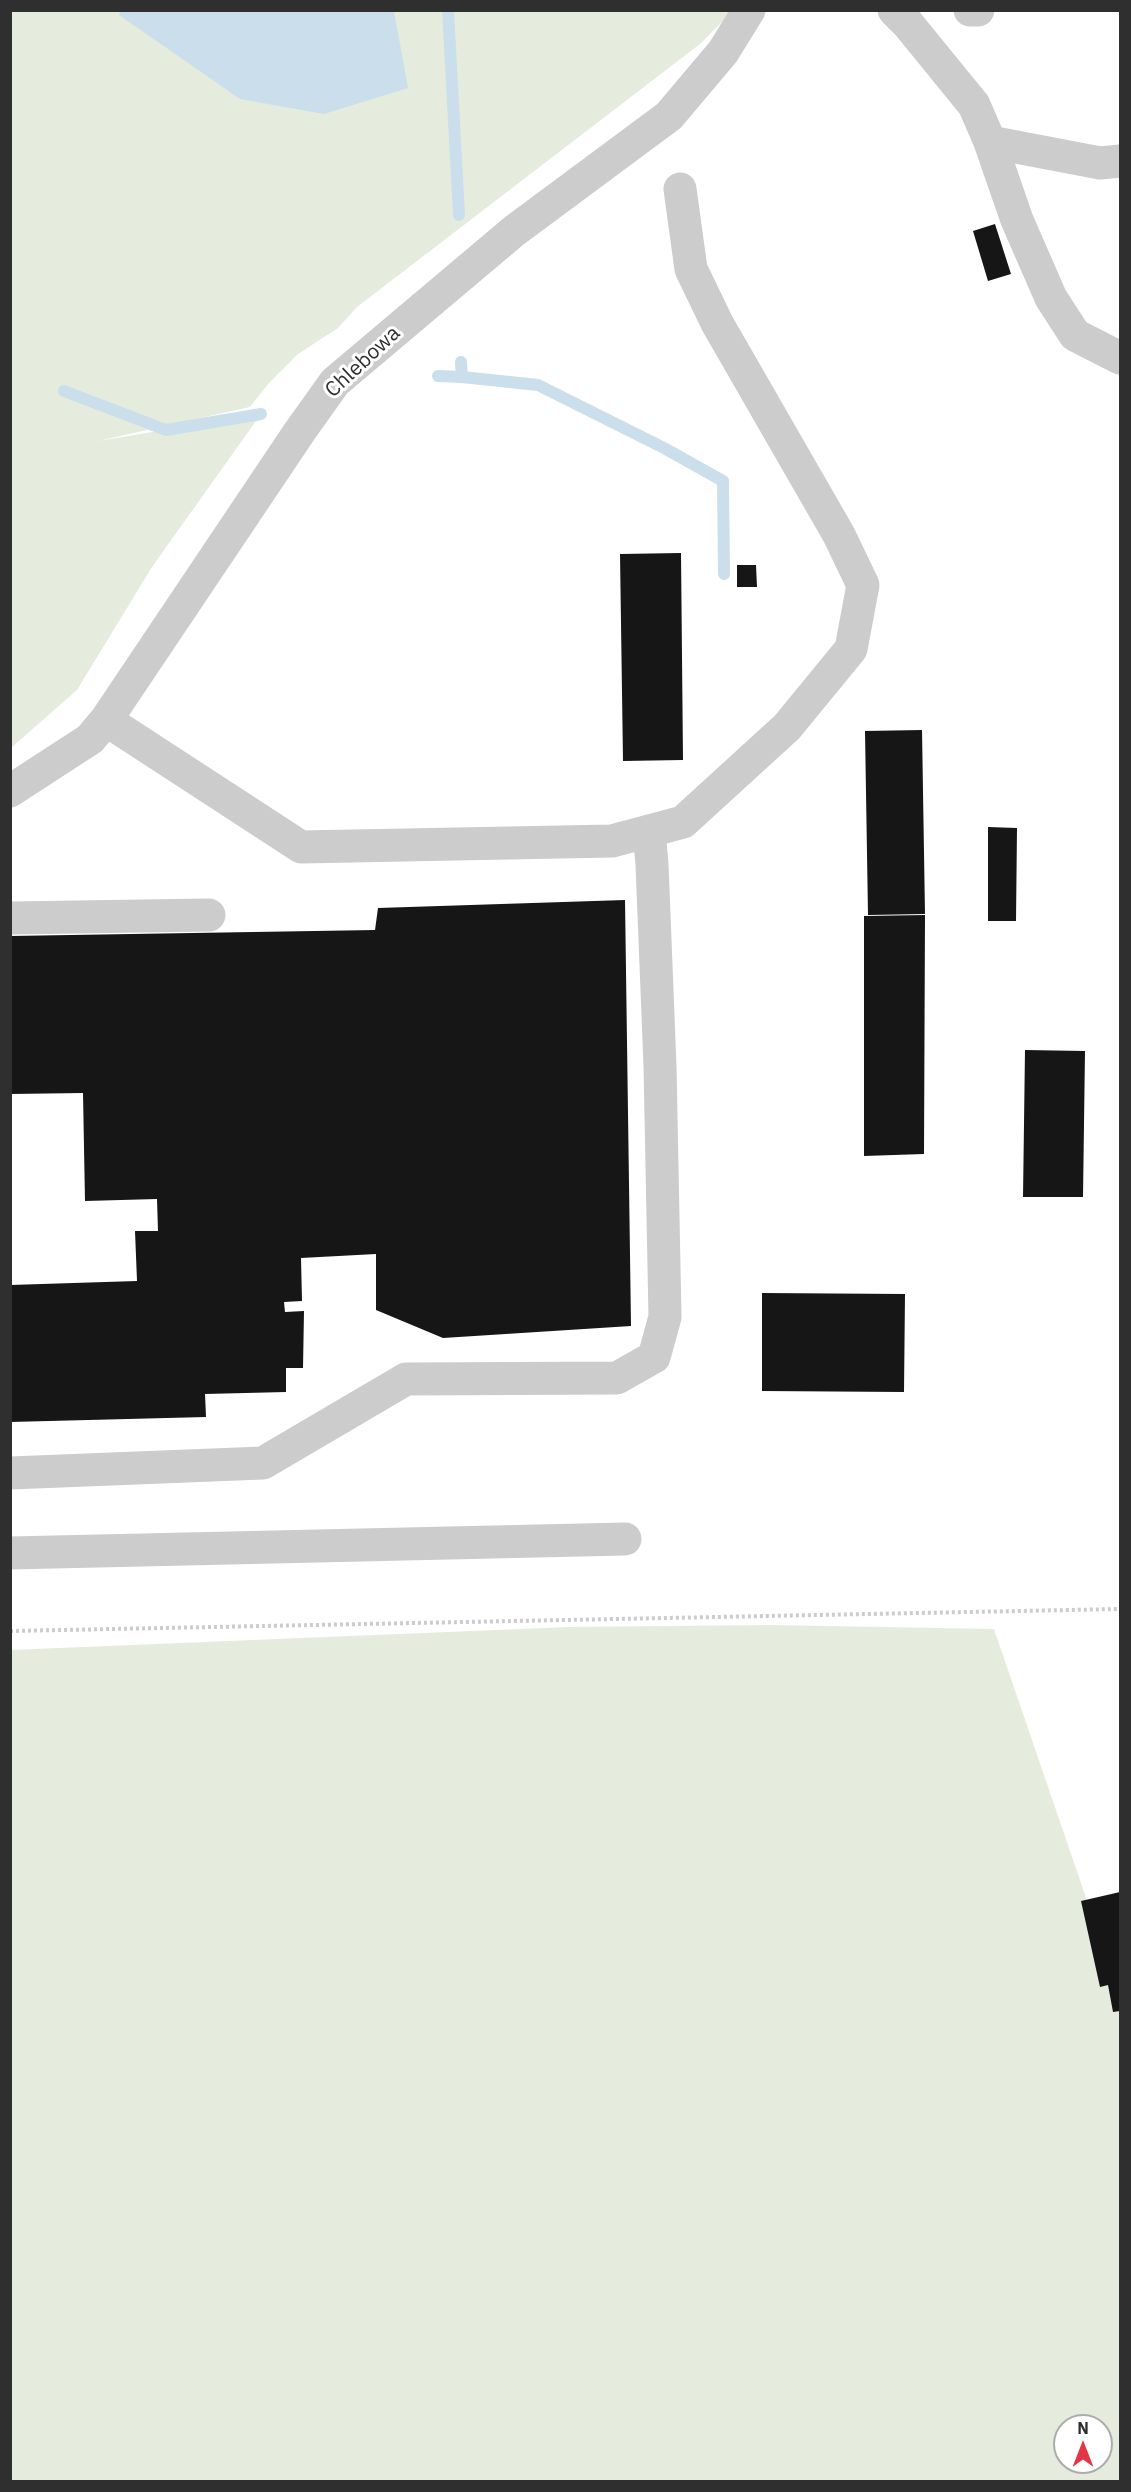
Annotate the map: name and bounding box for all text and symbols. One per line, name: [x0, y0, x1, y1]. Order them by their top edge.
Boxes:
street label: Chlebowa: [320, 321, 406, 403]
north arrow: [1053, 2414, 1113, 2474]
text: N: [1077, 2418, 1089, 2438]

